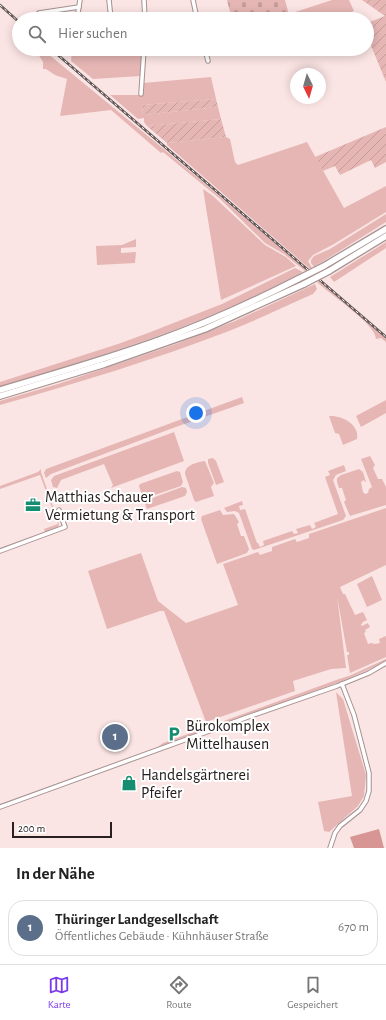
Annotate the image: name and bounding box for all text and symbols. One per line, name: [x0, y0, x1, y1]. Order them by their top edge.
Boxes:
search box: [12, 12, 374, 56]
icon: search: [26, 23, 48, 45]
text: Hier suchen: [58, 26, 128, 41]
north arrow: [290, 68, 326, 104]
your location: [186, 403, 206, 423]
place label: Matthias Schauer Vermietung & Transport: [45, 489, 195, 523]
office icon: Matthias Schauer Vermietung & Transport: [24, 496, 42, 514]
place label: Bürokomplex Mittelhausen: [186, 718, 270, 752]
pin: 1: [102, 722, 128, 752]
parking icon: Bürokomplex Mittelhausen: [165, 725, 183, 743]
place label: Handelsgärtnerei Pfeifer: [141, 767, 250, 801]
shop icon: Handelsgärtnerei Pfeifer: [120, 774, 138, 792]
scale bar: [12, 820, 112, 839]
text: 200 m: [18, 823, 45, 834]
text: In der Nähe: [16, 865, 95, 882]
text: Thüringer Landgesellschaft: [55, 912, 219, 927]
text: 1: [28, 921, 32, 934]
text: 670 m: [338, 921, 369, 934]
text: Öffentliches Gebäude · Kühnhäuser Straße: [55, 930, 269, 943]
tab: Karte: [48, 974, 71, 1011]
tab: Route: [166, 974, 192, 1011]
tab: Gespeichert: [287, 974, 338, 1011]

